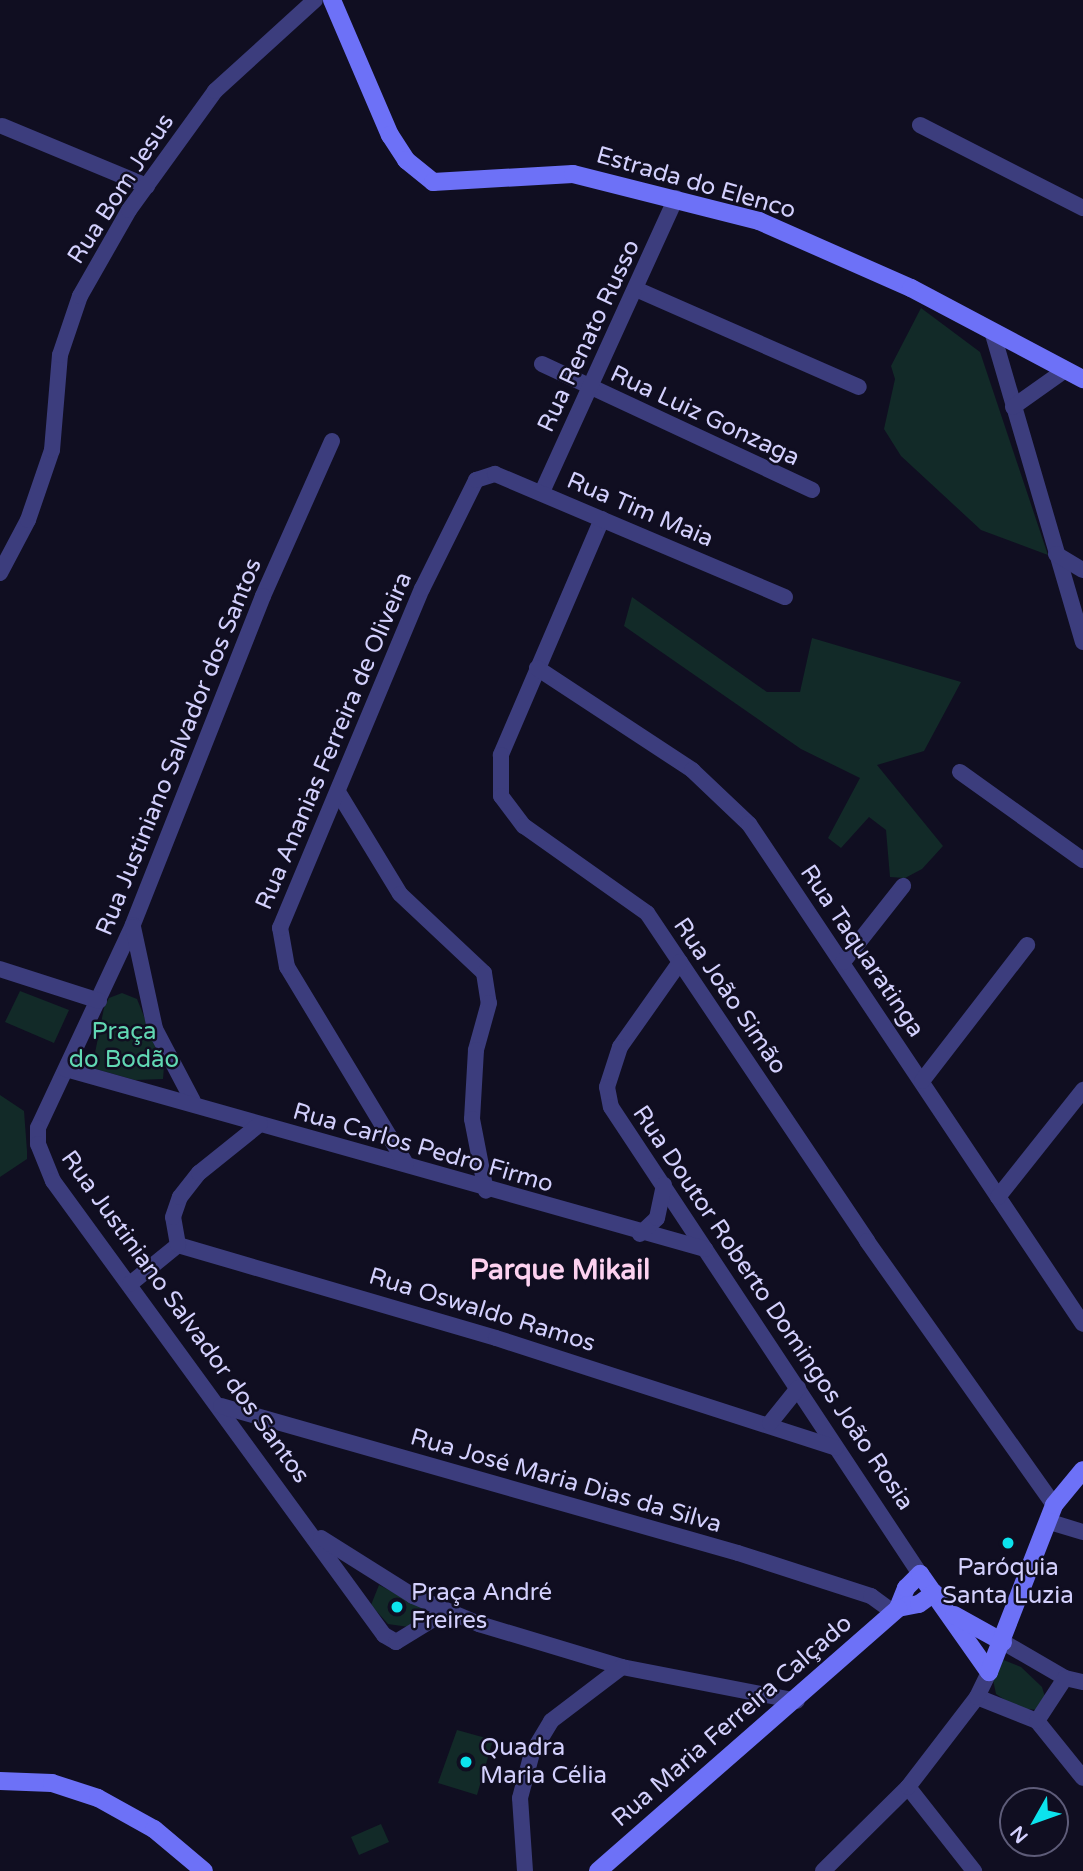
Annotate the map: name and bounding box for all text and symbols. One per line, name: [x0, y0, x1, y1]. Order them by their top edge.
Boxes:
street label: Rua Bom Jesus: [62, 109, 180, 269]
street label: Estrada do Elenco: [593, 141, 799, 225]
street label: Rua Renato Russo: [532, 235, 646, 437]
street label: Rua Luiz Gonzaga: [606, 360, 804, 472]
street label: Rua Tim Maia: [562, 466, 718, 554]
street label: Rua Justiniano Salvador dos Santos: [90, 554, 268, 940]
street label: Rua Ananias Ferreira de Oliveira: [250, 568, 418, 914]
street label: Rua Taquaratinga: [794, 859, 930, 1043]
street label: Rua João Simão: [667, 912, 793, 1080]
park label: Praça do Bodão: [69, 1018, 179, 1074]
street label: Rua Carlos Pedro Firmo: [290, 1097, 556, 1199]
street label: Rua Doutor Roberto Domingos João Rosia: [626, 1100, 920, 1516]
street label: Rua Justiniano Salvador dos Santos: [55, 1145, 315, 1489]
district label: Parque Mikail: [470, 1253, 650, 1287]
street label: Rua Oswaldo Ramos: [365, 1262, 599, 1358]
street label: Rua José Maria Dias da Silva: [407, 1423, 725, 1539]
marker: Paróquia Santa Luzia: [1000, 1535, 1016, 1551]
place label: Paróquia Santa Luzia: [942, 1554, 1074, 1610]
place label: Praça André Freires: [411, 1579, 552, 1635]
marker: Praça André Freires: [389, 1599, 405, 1615]
street label: Rua Maria Ferreira Calçado: [606, 1609, 858, 1833]
place label: Quadra Maria Célia: [480, 1734, 607, 1790]
marker: Quadra Maria Célia: [458, 1754, 474, 1770]
north arrow: [999, 1787, 1069, 1857]
text: N: [1006, 1821, 1033, 1847]

